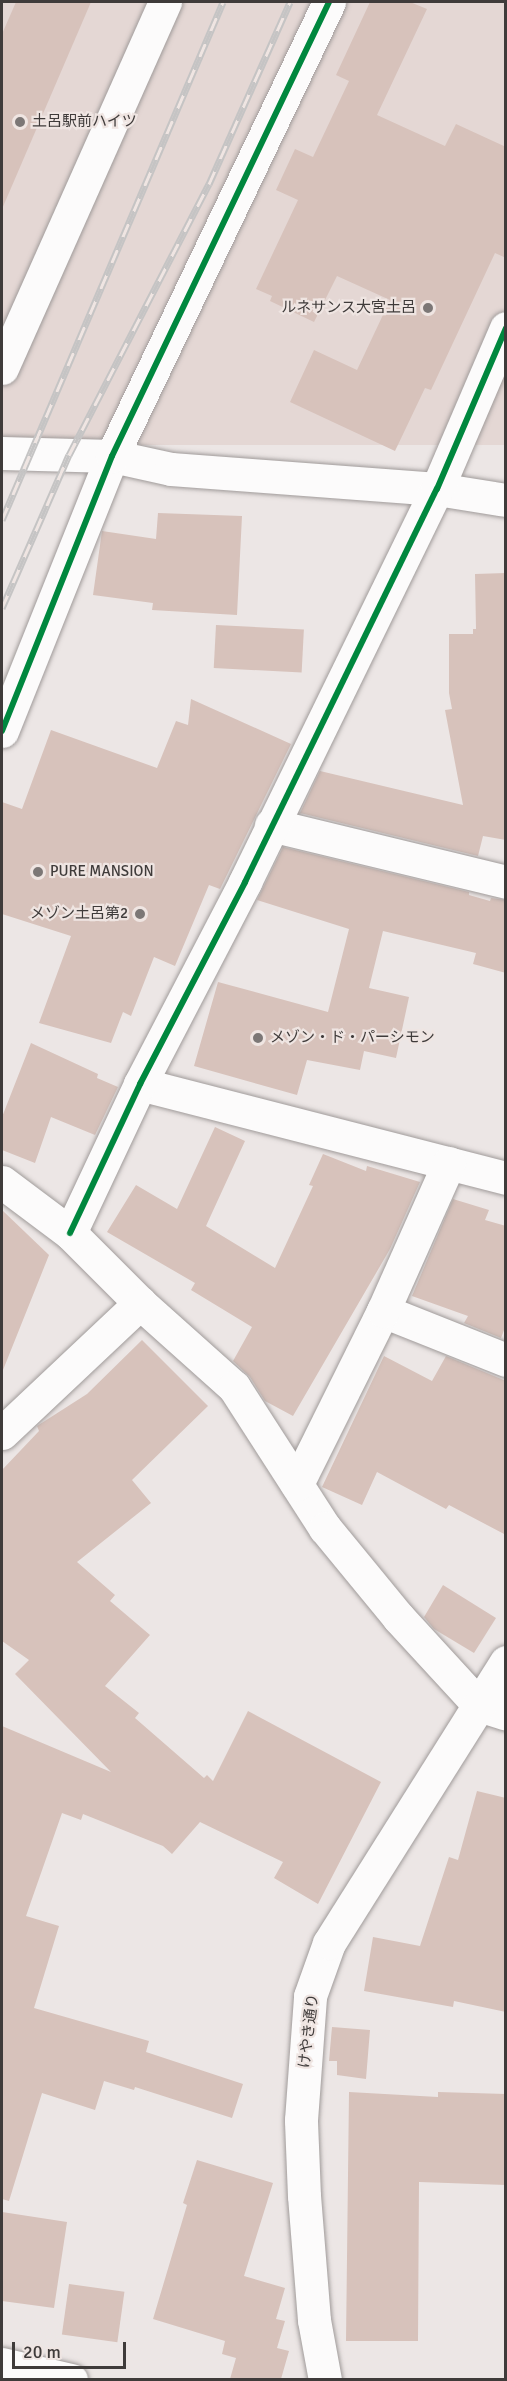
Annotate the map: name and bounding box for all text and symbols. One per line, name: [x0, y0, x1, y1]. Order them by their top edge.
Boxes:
place label: 土呂駅前ハイツ: [32, 113, 137, 131]
marker: 土呂駅前ハイツ: [13, 115, 27, 129]
place label: ルネサンス大宮土呂: [281, 299, 416, 317]
marker: ルネサンス大宮土呂: [421, 301, 435, 315]
place label: PURE MANSION: [50, 863, 154, 881]
marker: PURE MANSION: [31, 865, 45, 879]
place label: メゾン土呂第2: [30, 905, 128, 923]
marker: メゾン土呂第2: [133, 907, 147, 921]
place label: メゾン・ド・パーシモン: [270, 1029, 435, 1047]
marker: メゾン・ド・パーシモン: [251, 1031, 265, 1045]
street label: けやき通り: [295, 1993, 323, 2069]
scale bar: [15, 2330, 129, 2368]
text: 20 m: [23, 2341, 61, 2363]

